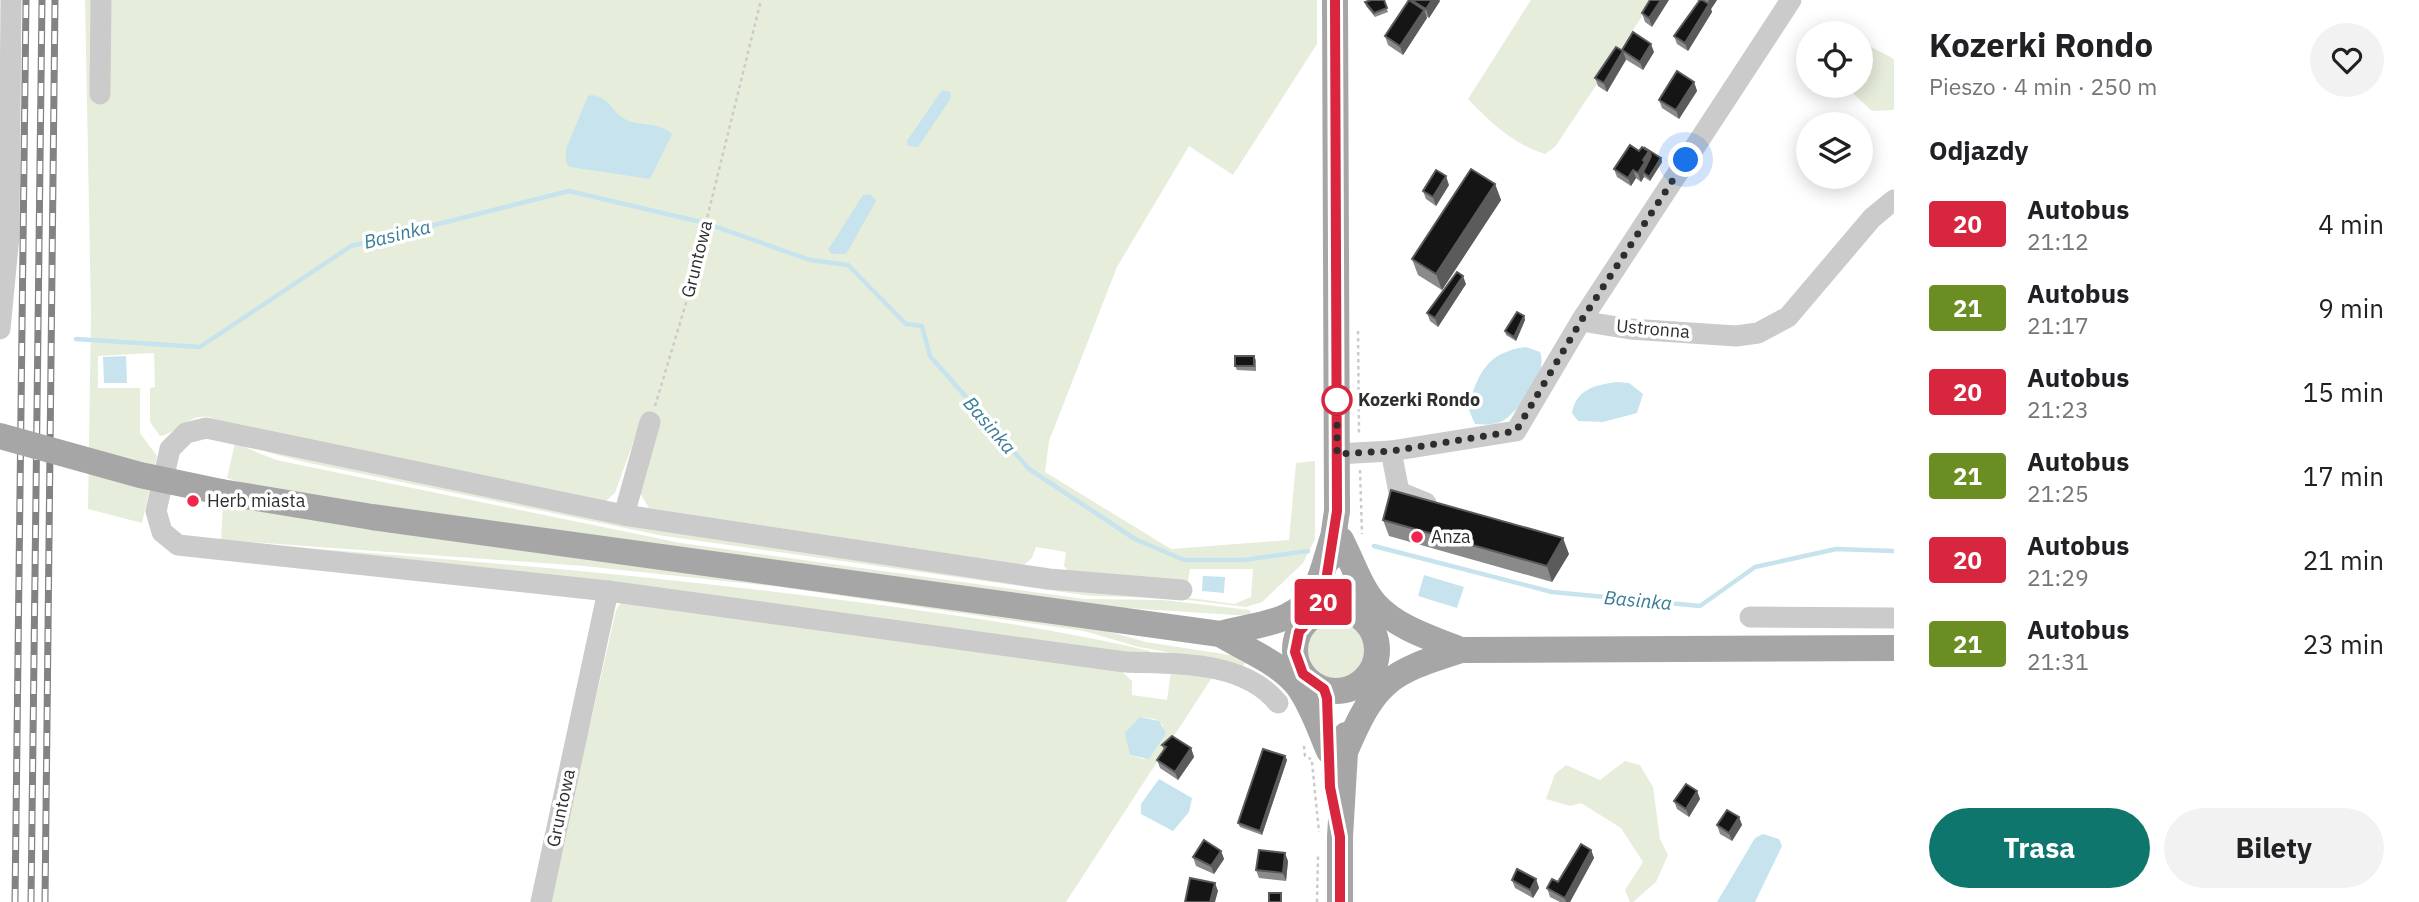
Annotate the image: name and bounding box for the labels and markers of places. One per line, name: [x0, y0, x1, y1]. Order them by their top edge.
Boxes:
marker: Kozerki Rondo: [1322, 385, 1352, 415]
place label: Kozerki Rondo: [1358, 388, 1480, 411]
place label: Herb miasta: [207, 489, 306, 512]
marker: Herb miasta: [185, 493, 201, 509]
place label: Anza: [1431, 525, 1471, 548]
marker: Anza: [1409, 529, 1425, 545]

